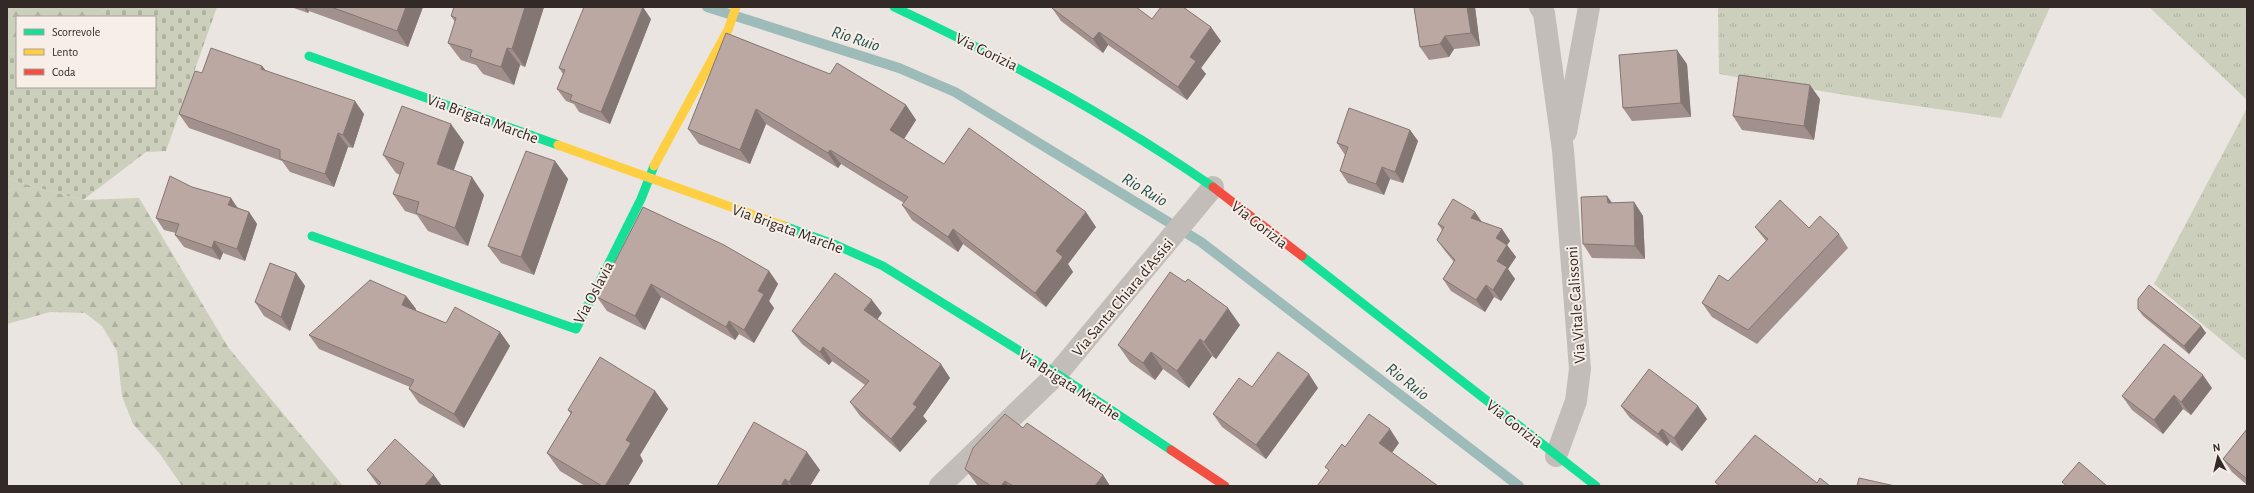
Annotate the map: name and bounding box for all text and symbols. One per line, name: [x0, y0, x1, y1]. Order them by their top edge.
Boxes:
legend: [16, 16, 156, 88]
water label: Rio Ruio: [830, 23, 882, 54]
text: Scorrevole: [52, 26, 100, 38]
street label: Via Gorizia: [953, 30, 1020, 74]
text: Lento: [52, 46, 78, 58]
text: Coda: [52, 66, 76, 78]
street label: Via Brigata Marche: [425, 91, 540, 147]
water label: Rio Ruio: [1119, 169, 1170, 209]
street label: Via Gorizia: [1228, 198, 1291, 252]
street label: Via Brigata Marche: [730, 201, 845, 257]
street label: Via Santa Chiara d'Assisi: [1069, 236, 1177, 360]
street label: Via Vitale Calissoni: [1564, 246, 1588, 364]
street label: Via Oslavia: [571, 259, 617, 326]
street label: Via Brigata Marche: [1016, 346, 1123, 423]
water label: Rio Ruio: [1383, 359, 1432, 403]
street label: Via Gorizia: [1483, 397, 1546, 451]
north arrow: [2198, 437, 2238, 477]
text: N: [2212, 442, 2221, 454]

